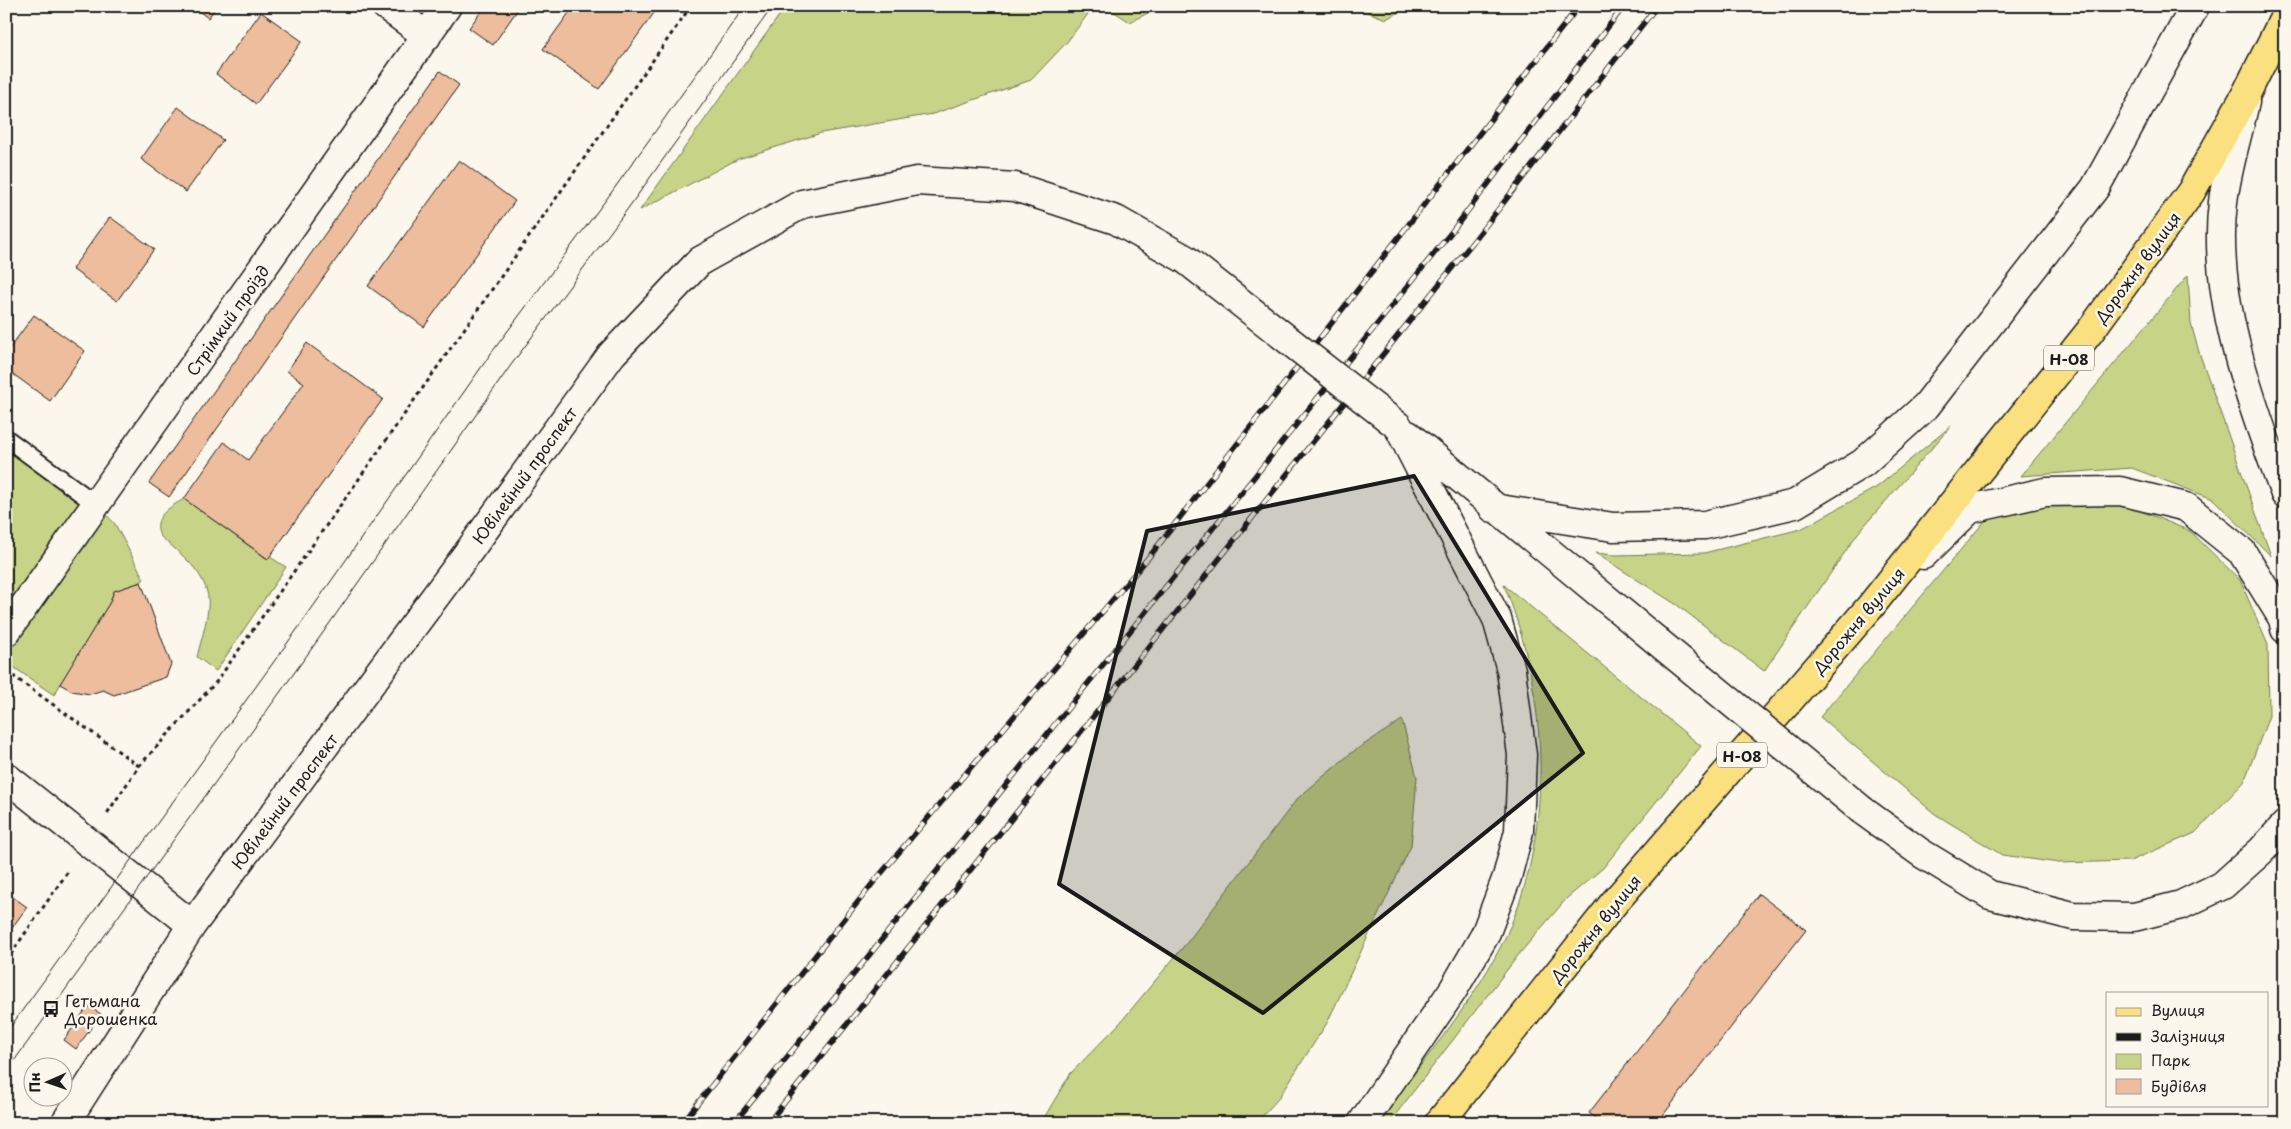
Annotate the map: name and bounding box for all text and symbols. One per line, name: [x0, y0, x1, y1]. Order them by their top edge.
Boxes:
street label: Дорожня вулиця: [2088, 206, 2186, 328]
street label: Стрімкий проїзд: [180, 260, 274, 380]
road number: Н-08: [2044, 346, 2094, 370]
street label: Ювілейний проспект: [466, 401, 582, 549]
street label: Дорожня вулиця: [1806, 562, 1910, 679]
street label: Ювілейний проспект: [225, 728, 343, 874]
road number: Н-08: [1717, 742, 1767, 768]
street label: Дорожня вулиця: [1543, 869, 1646, 988]
place label: Гетьмана Дорошенка: [64, 988, 157, 1030]
legend: [2106, 992, 2268, 1106]
text: Вулиця: [2151, 998, 2205, 1021]
bus stop icon: Гетьмана Дорошенка: [41, 999, 61, 1019]
text: Залізниця: [2150, 1024, 2225, 1047]
text: Парк: [2151, 1048, 2190, 1071]
north arrow: [22, 1056, 72, 1106]
text: Пн: [24, 1072, 45, 1093]
text: Будівля: [2151, 1074, 2207, 1097]

